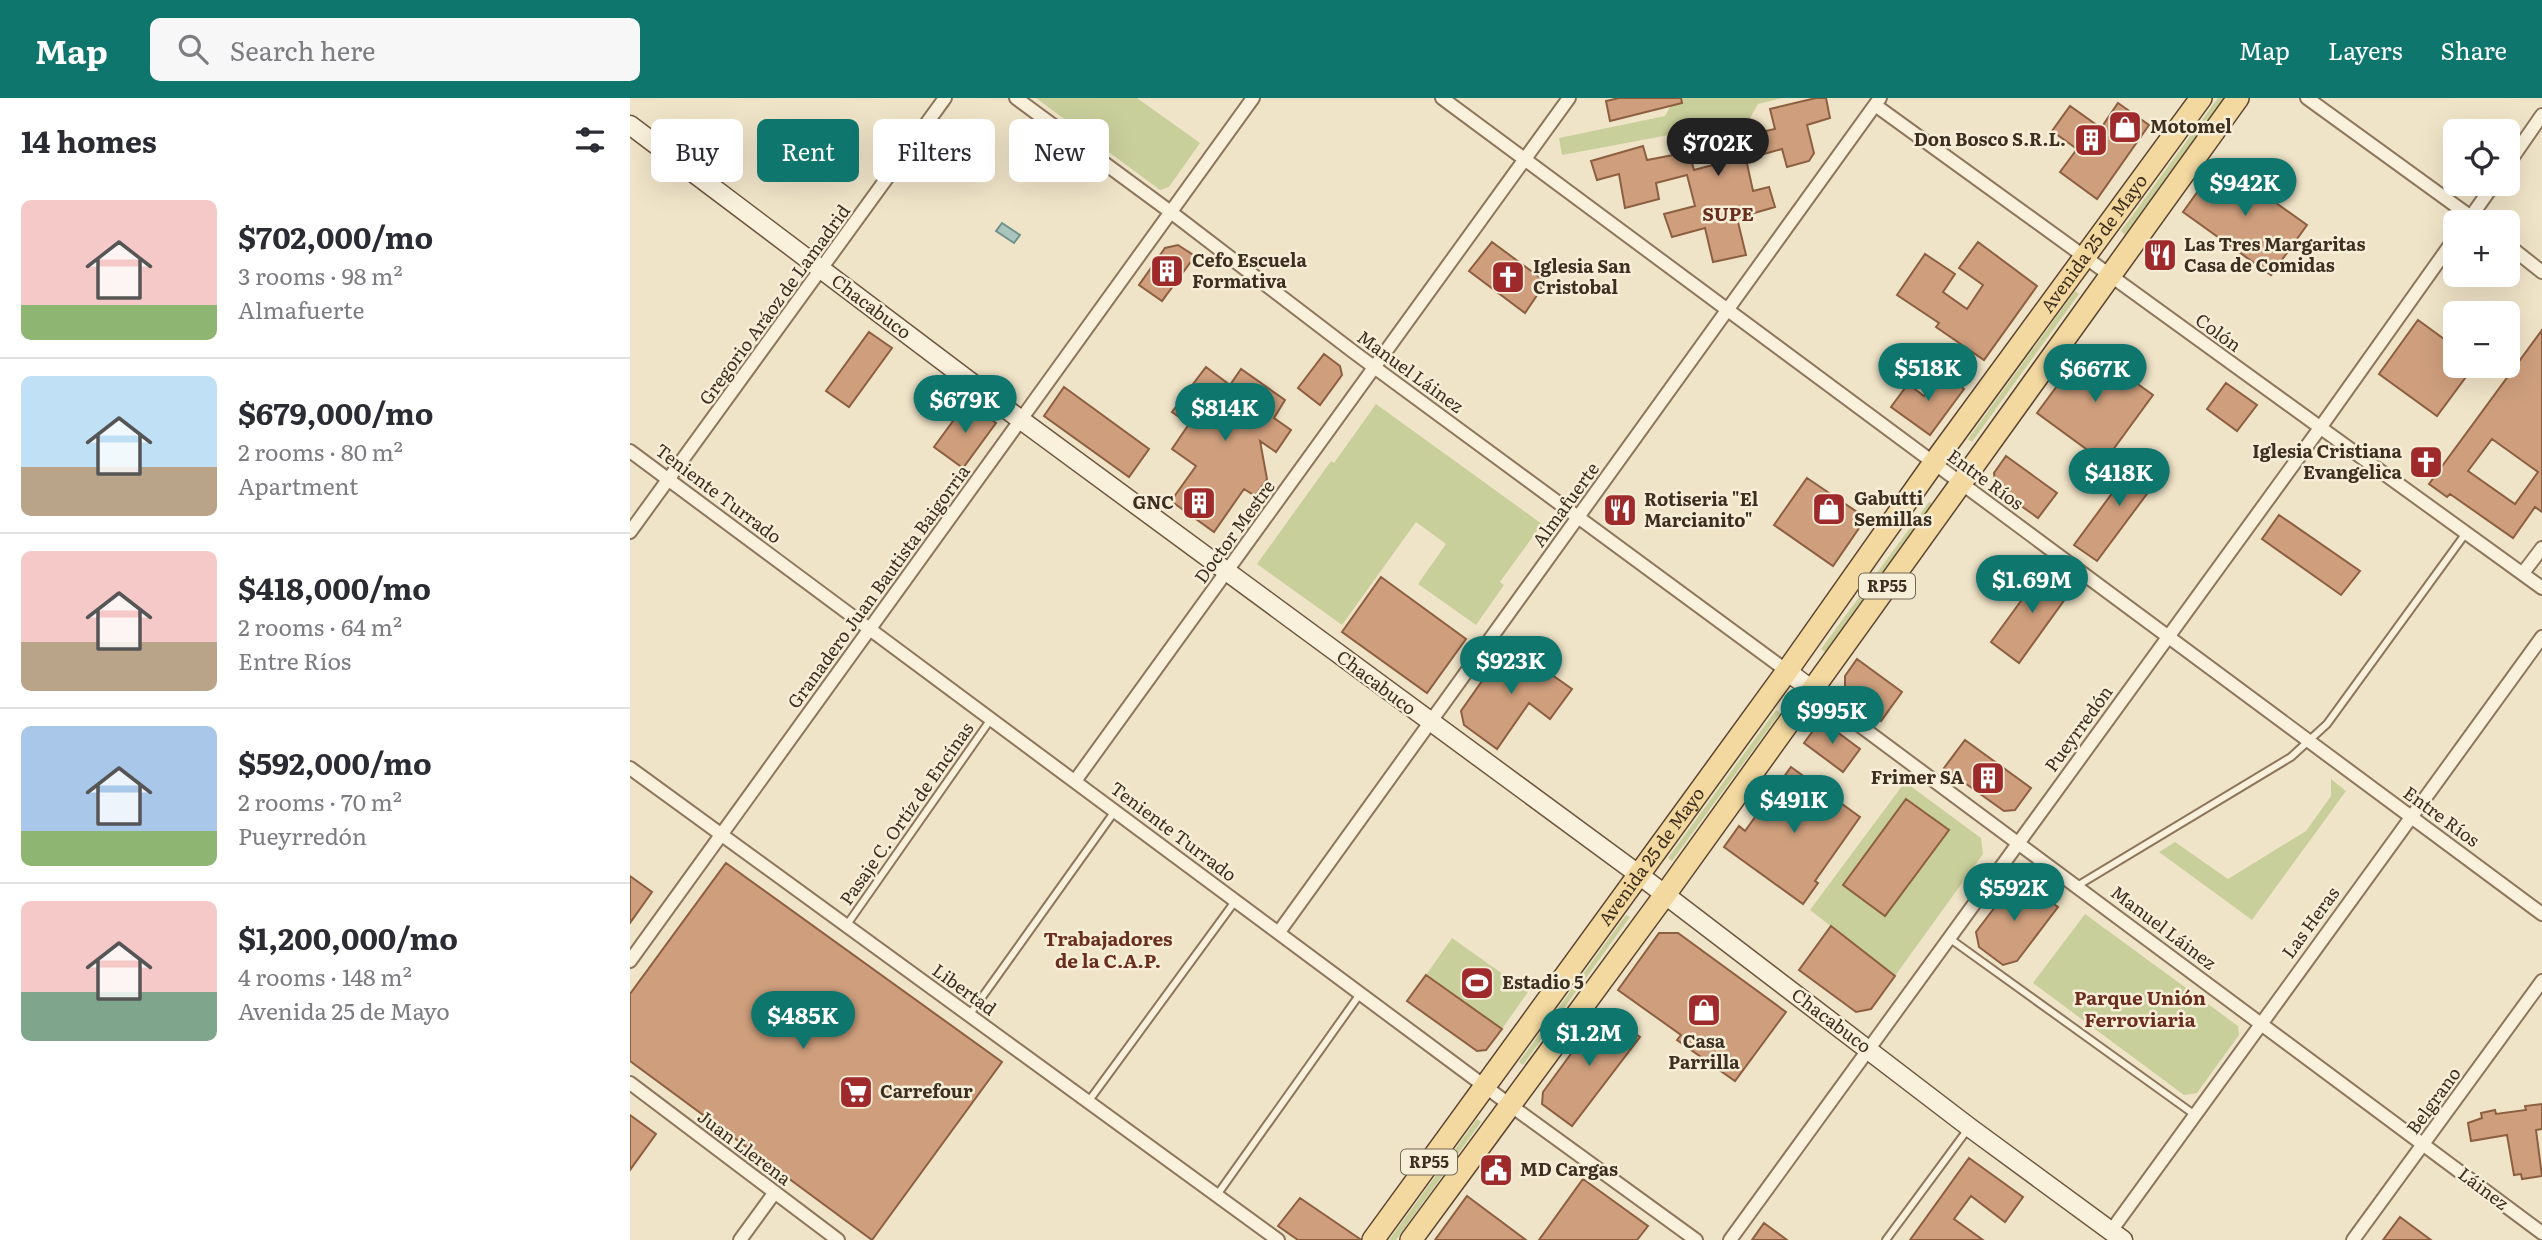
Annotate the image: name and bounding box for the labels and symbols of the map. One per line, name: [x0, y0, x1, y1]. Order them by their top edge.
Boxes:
shop icon: Motomel: [2106, 108, 2144, 146]
place label: Motomel: [2150, 112, 2232, 139]
pin: $702K: [1669, 118, 1767, 178]
building icon: Don Bosco S.R.L.: [2072, 121, 2110, 159]
place label: Don Bosco S.R.L.: [1914, 125, 2066, 152]
pin: $942K: [2196, 158, 2294, 218]
street label: Avenida 25 de Mayo: [2033, 168, 2153, 318]
street label: Gregorio Aráoz de Lamadrid: [692, 198, 856, 410]
district label: SUPE: [1702, 199, 1754, 227]
place label: Las Tres Margaritas Casa de Comidas: [2184, 230, 2365, 278]
restaurant icon: Las Tres Margaritas Casa de Comidas: [2141, 236, 2179, 274]
place label: Cefo Escuela Formativa: [1192, 246, 1307, 294]
building icon: Cefo Escuela Formativa: [1148, 252, 1186, 290]
place label: Iglesia San Cristobal: [1533, 252, 1631, 300]
church icon: Iglesia San Cristobal: [1489, 258, 1527, 296]
street label: Chacabuco: [826, 267, 917, 345]
street label: Colón: [2190, 306, 2248, 358]
street label: Manuel Láinez: [1352, 323, 1470, 419]
pin: $518K: [1879, 344, 1977, 403]
pin: $667K: [2046, 344, 2144, 404]
pin: $679K: [916, 376, 1014, 435]
pin: $814K: [1176, 384, 1274, 443]
street label: Teniente Turrado: [650, 436, 788, 549]
place label: Iglesia Cristiana Evangelica: [2252, 437, 2403, 485]
street label: Entre Ríos: [1942, 442, 2030, 516]
church icon: Iglesia Cristiana Evangelica: [2407, 443, 2445, 481]
pin: $418K: [2070, 448, 2168, 508]
street label: Almafuerte: [1525, 456, 1605, 552]
street label: Granadero Juan Bautista Baigorria: [780, 458, 976, 714]
street label: Doctor Mestre: [1187, 474, 1281, 589]
building icon: GNC: [1180, 484, 1218, 522]
place label: Gabutti Semillas: [1854, 484, 1932, 532]
place label: Rotiseria "El Marcianito": [1644, 485, 1759, 533]
place label: GNC: [1133, 488, 1174, 515]
shop icon: Gabutti Semillas: [1810, 490, 1848, 528]
restaurant icon: Rotiseria "El Marcianito": [1601, 491, 1639, 529]
pin: $1.69M: [1975, 556, 2089, 615]
road number: RP55: [1859, 573, 1915, 598]
pin: $923K: [1462, 636, 1560, 696]
street label: Chacabuco: [1331, 643, 1422, 721]
street label: Pueyrredón: [2037, 679, 2118, 777]
pin: $995K: [1783, 686, 1881, 746]
street label: Pasaje C. Ortíz de Encínas: [832, 716, 979, 910]
building icon: Frimer SA: [1969, 759, 2007, 797]
place label: Frimer SA: [1871, 763, 1964, 790]
street label: Teniente Turrado: [1105, 774, 1243, 887]
pin: $491K: [1745, 776, 1843, 835]
street label: Entre Ríos: [2398, 779, 2486, 853]
street label: Avenida 25 de Mayo: [1591, 781, 1710, 931]
pin: $592K: [1965, 864, 2063, 923]
street label: Manuel Láinez: [2106, 878, 2222, 976]
street label: Las Heras: [2274, 881, 2345, 964]
district label: Trabajadores de la C.A.P.: [1043, 924, 1173, 974]
street label: Libertad: [927, 956, 1003, 1021]
sports icon: Estadio 5: [1458, 964, 1496, 1002]
place label: Estadio 5: [1502, 968, 1584, 995]
street label: Chacabuco: [1786, 981, 1877, 1059]
district label: Parque Unión Ferroviaria: [2074, 983, 2206, 1033]
shop icon: Casa Parrilla: [1685, 991, 1723, 1029]
pin: $485K: [754, 992, 852, 1051]
pin: $1.2M: [1540, 1009, 1638, 1068]
place label: Casa Parrilla: [1668, 1027, 1740, 1075]
street label: Belgrano: [2399, 1061, 2466, 1139]
supermarket icon: Carrefour: [837, 1073, 875, 1111]
place label: Carrefour: [880, 1077, 973, 1104]
street label: Juan Llerena: [692, 1103, 798, 1191]
road number: RP55: [1401, 1150, 1457, 1174]
public building icon: MD Cargas: [1477, 1151, 1515, 1189]
place label: MD Cargas: [1520, 1155, 1618, 1182]
street label: Láinez: [2453, 1160, 2515, 1216]

